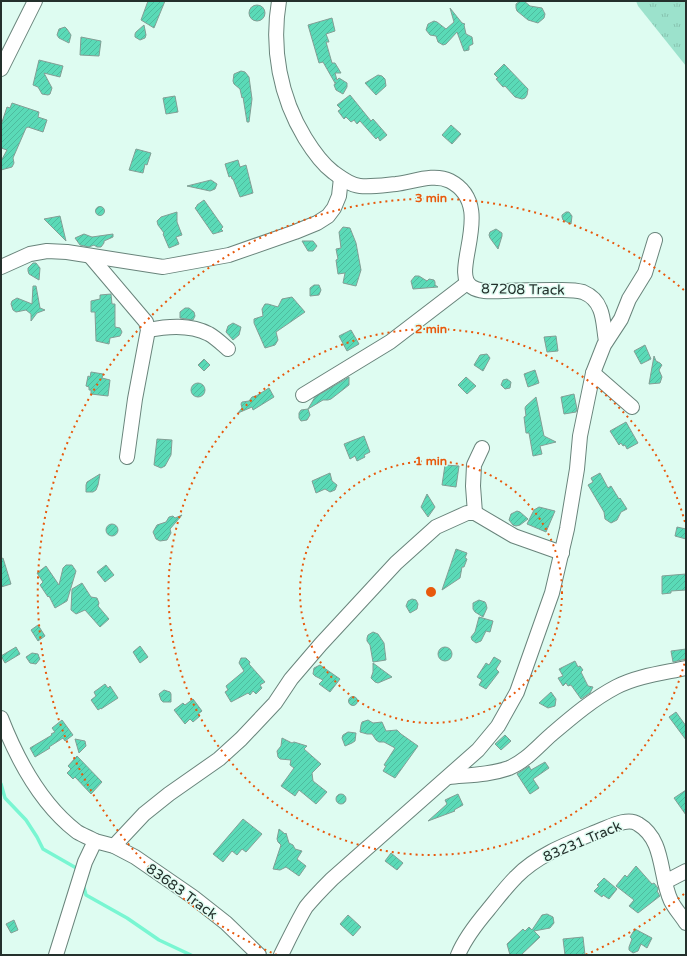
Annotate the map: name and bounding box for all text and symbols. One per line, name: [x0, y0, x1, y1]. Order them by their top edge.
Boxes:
text: 3 min: [415, 191, 447, 205]
street label: 87208 Track: [481, 280, 565, 299]
text: 2 min: [415, 322, 447, 336]
text: 1 min: [415, 454, 447, 468]
centre of rings: [424, 585, 438, 599]
street label: 83231 Track: [540, 817, 624, 866]
street label: 83683 Track: [143, 860, 221, 923]

